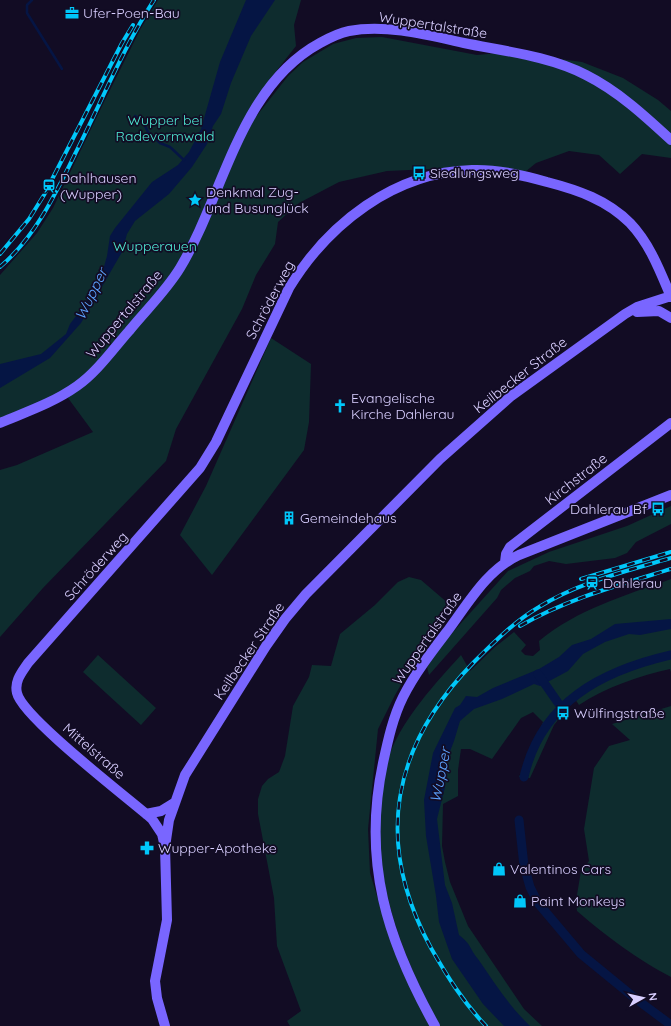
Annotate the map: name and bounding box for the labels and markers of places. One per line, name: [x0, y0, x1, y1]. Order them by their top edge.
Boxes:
place label: Ufer-Poen-Bau: [83, 4, 180, 22]
office icon: Ufer-Poen-Bau: [64, 5, 80, 21]
place label: Siedlungsweg: [430, 164, 519, 182]
bus stop icon: Siedlungsweg: [411, 165, 427, 181]
place label: Dahlhausen (Wupper): [60, 169, 137, 203]
station icon: Dahlhausen (Wupper): [41, 178, 57, 194]
place label: Denkmal Zug- und Busunglück: [206, 183, 309, 217]
place icon: Denkmal Zug- und Busunglück: [187, 192, 203, 208]
place label: Evangelische Kirche Dahlerau: [351, 389, 455, 423]
church icon: Evangelische Kirche Dahlerau: [332, 398, 348, 414]
place label: Dahlerau Bf: [570, 500, 647, 518]
bus stop icon: Dahlerau Bf: [650, 501, 666, 517]
place label: Gemeindehaus: [300, 509, 397, 527]
building icon: Gemeindehaus: [281, 510, 297, 526]
place label: Dahlerau: [603, 574, 662, 592]
station icon: Dahlerau: [584, 575, 600, 591]
place label: Wülfingstraße: [574, 704, 665, 722]
bus stop icon: Wülfingstraße: [555, 705, 571, 721]
place label: Wupper-Apotheke: [158, 839, 277, 857]
pharmacy icon: Wupper-Apotheke: [139, 840, 155, 856]
place label: Valentinos Cars: [510, 860, 611, 878]
shop icon: Valentinos Cars: [491, 861, 507, 877]
place label: Paint Monkeys: [531, 892, 625, 910]
shop icon: Paint Monkeys: [512, 893, 528, 909]

